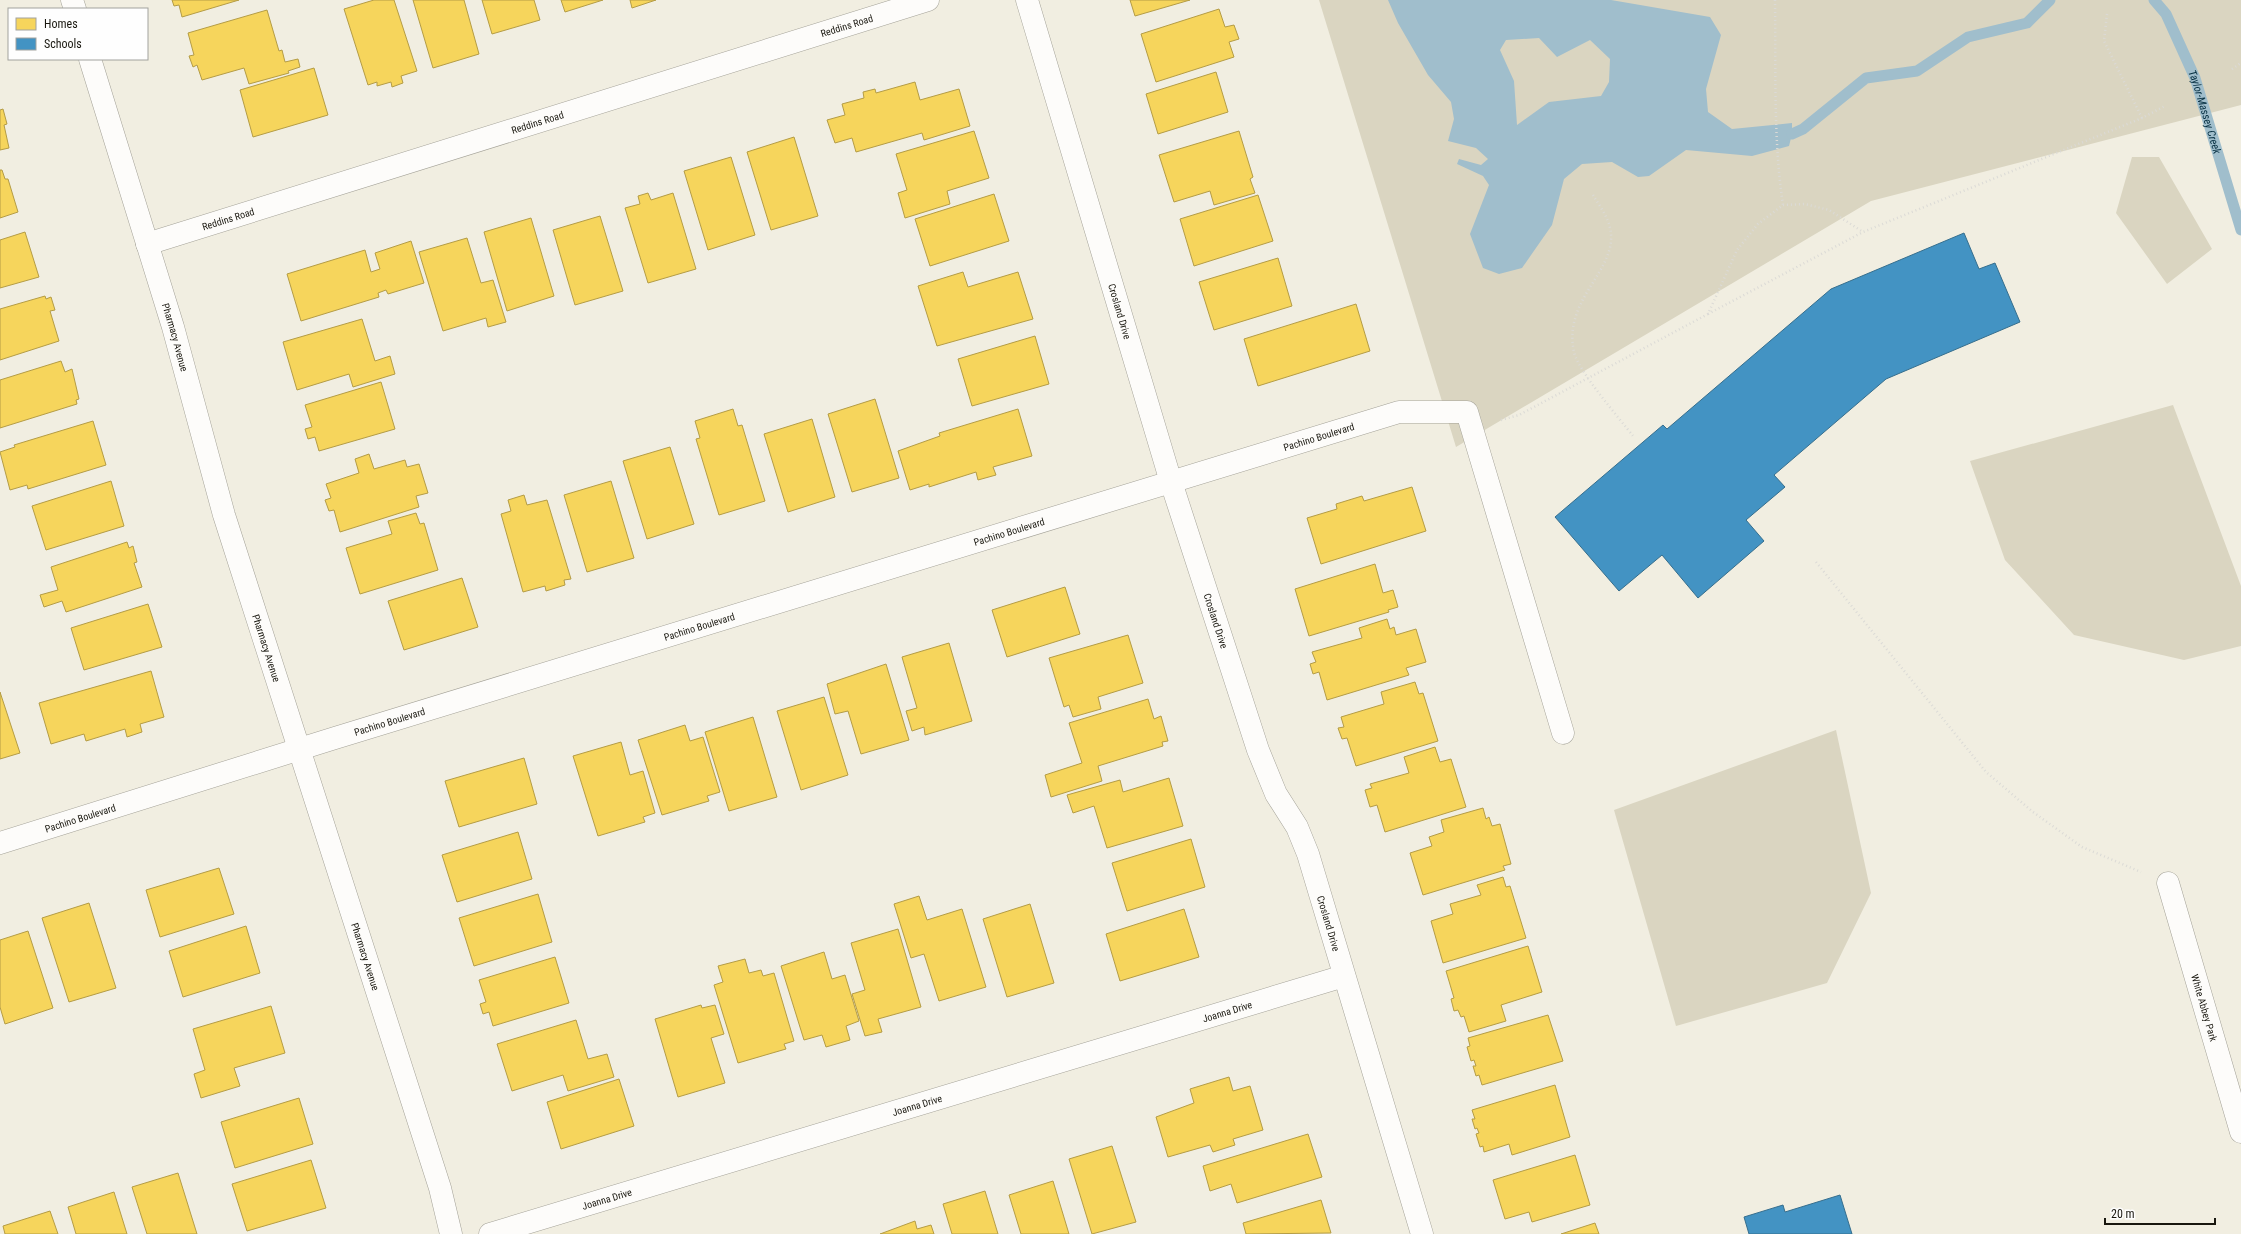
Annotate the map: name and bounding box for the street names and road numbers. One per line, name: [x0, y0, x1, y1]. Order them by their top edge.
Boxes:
street label: Reddins Road: [819, 12, 874, 39]
street label: Reddins Road: [510, 109, 565, 135]
street label: Reddins Road: [201, 205, 256, 232]
street label: Crosland Drive: [1107, 282, 1134, 341]
street label: Pharmacy Avenue: [160, 302, 190, 373]
street label: Pachino Boulevard: [1282, 421, 1356, 453]
street label: Pachino Boulevard: [972, 515, 1046, 548]
street label: Crosland Drive: [1202, 592, 1230, 650]
street label: Pachino Boulevard: [662, 610, 736, 642]
street label: Pharmacy Avenue: [251, 613, 283, 683]
street label: Pachino Boulevard: [353, 705, 426, 737]
street label: Pachino Boulevard: [43, 802, 117, 834]
street label: Crosland Drive: [1315, 894, 1342, 953]
street label: Pharmacy Avenue: [350, 921, 382, 992]
street label: White Abbey Park: [2190, 973, 2220, 1043]
street label: Joanna Drive: [1201, 999, 1254, 1024]
street label: Joanna Drive: [891, 1092, 943, 1118]
street label: Joanna Drive: [581, 1186, 633, 1211]

